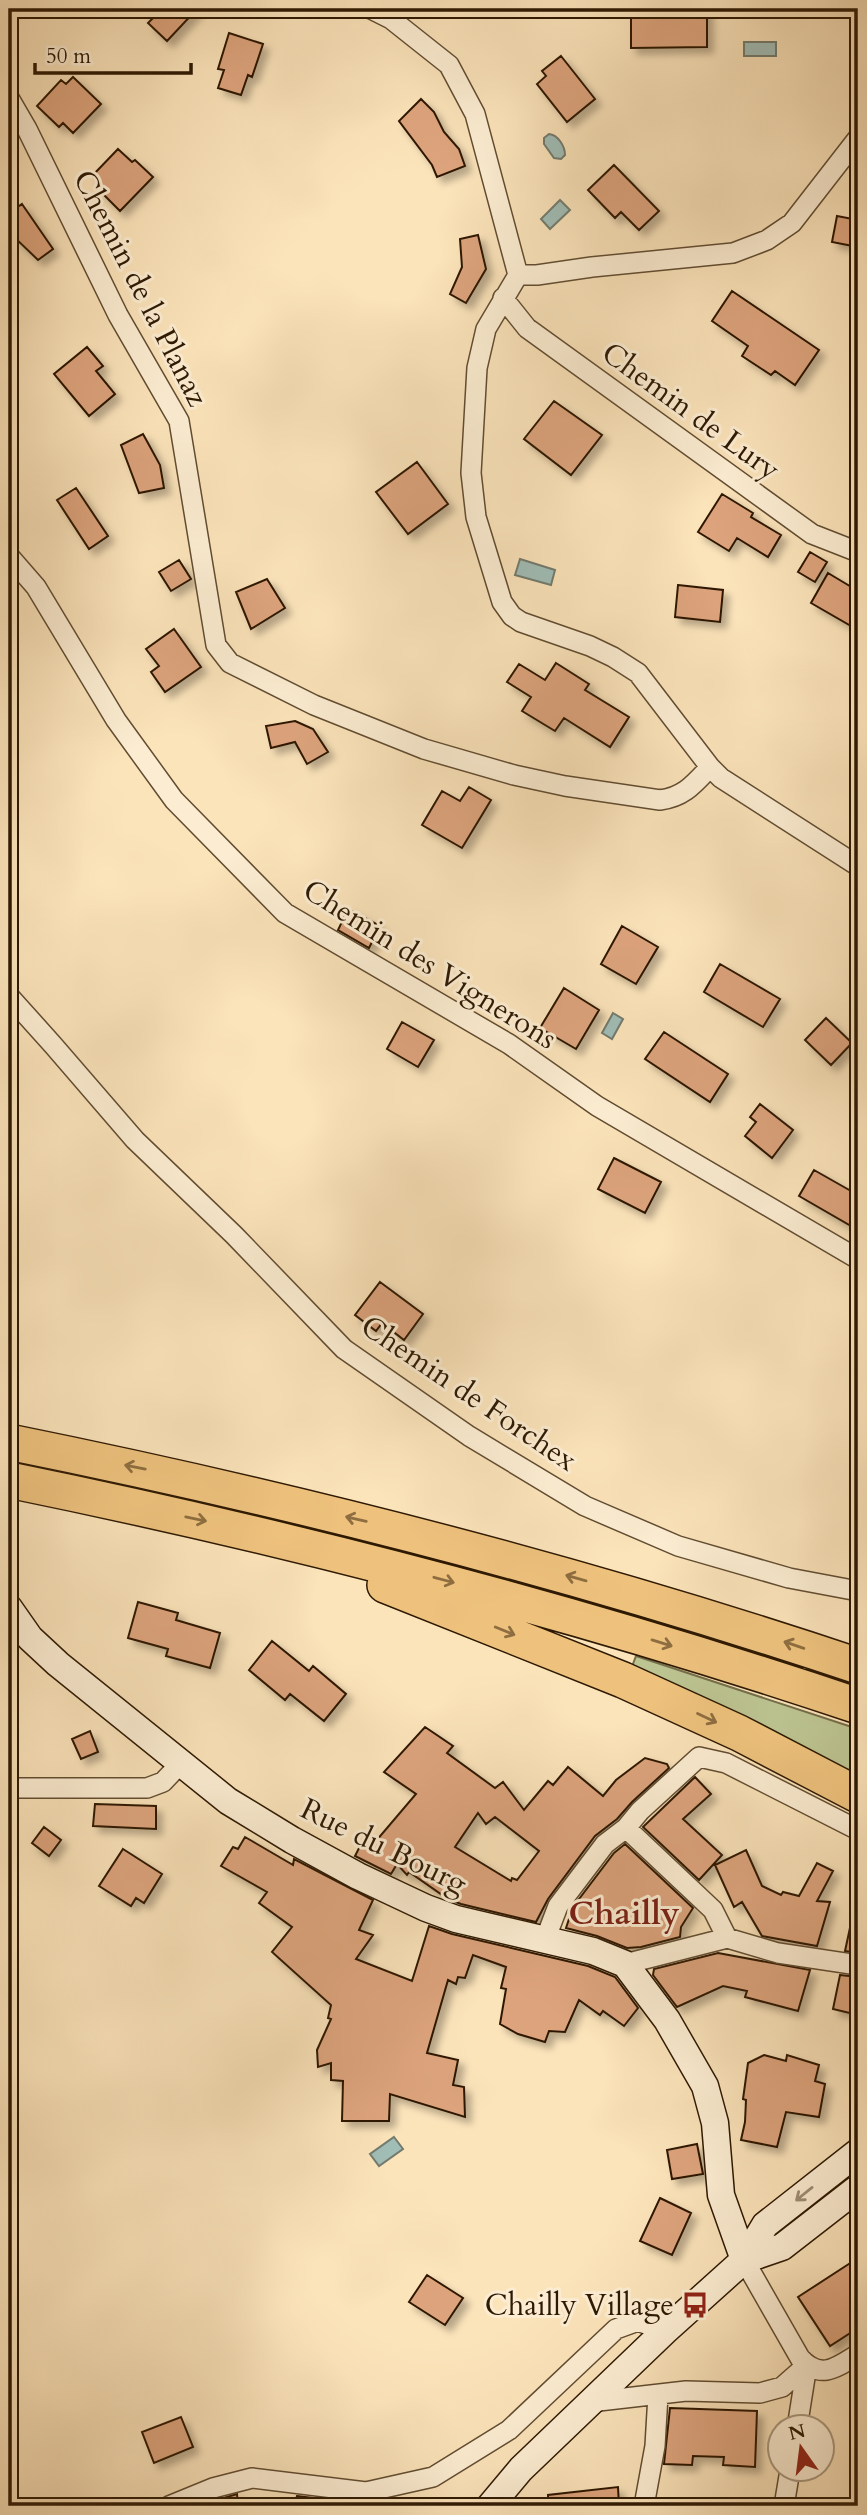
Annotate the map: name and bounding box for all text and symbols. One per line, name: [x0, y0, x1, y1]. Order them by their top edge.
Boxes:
scale bar: [35, 32, 191, 76]
text: 50 m: [46, 42, 91, 71]
street label: Chemin de la Planaz: [63, 163, 218, 414]
street label: Chemin de Lury: [593, 333, 788, 490]
street label: Chemin des Vignerons: [295, 870, 564, 1059]
street label: Chemin de Forchex: [353, 1306, 585, 1481]
one-way arrow: [124, 1460, 147, 1474]
one-way arrow: [345, 1511, 368, 1525]
one-way arrow: [184, 1513, 206, 1526]
one-way arrow: [565, 1571, 587, 1584]
one-way arrow: [432, 1574, 454, 1587]
one-way arrow: [493, 1625, 515, 1638]
one-way arrow: [651, 1637, 673, 1650]
one-way arrow: [783, 1637, 805, 1650]
one-way arrow: [696, 1712, 717, 1726]
street label: Rue du Bourg: [294, 1789, 474, 1904]
district label: Chailly: [568, 1891, 680, 1936]
one-way arrow: [795, 2186, 813, 2201]
place label: Chailly Village: [485, 2285, 674, 2326]
bus stop icon: Chailly Village: [680, 2290, 710, 2320]
north arrow: [766, 2414, 836, 2484]
text: N: [786, 2418, 809, 2447]

